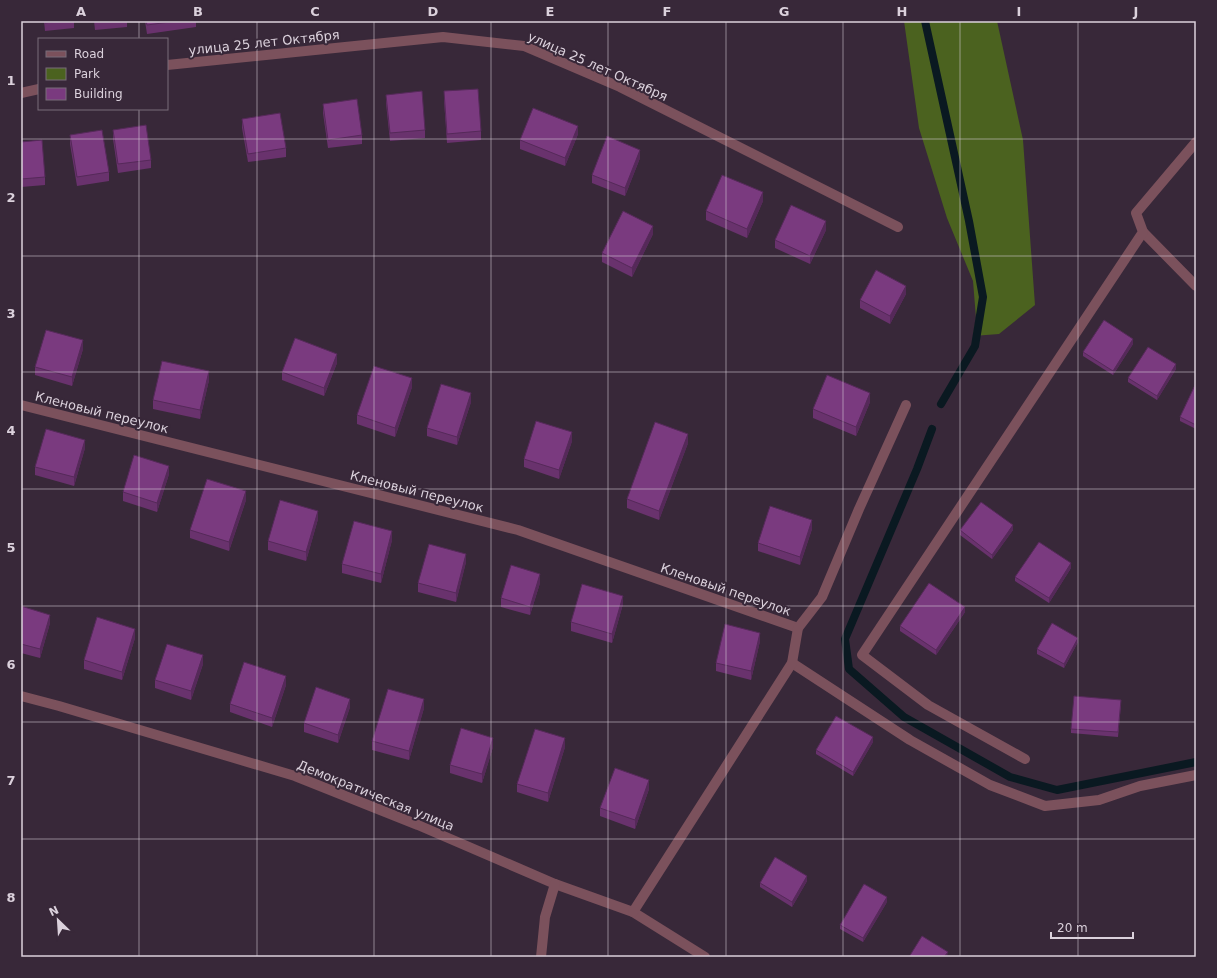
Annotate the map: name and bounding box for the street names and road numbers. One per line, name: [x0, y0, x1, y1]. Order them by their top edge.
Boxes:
street label: улица 25 лет Октября: [188, 27, 340, 58]
street label: улица 25 лет Октября: [525, 29, 670, 104]
street label: Кленовый переулок: [34, 389, 170, 436]
street label: Кленовый переулок: [349, 468, 485, 515]
street label: Кленовый переулок: [659, 560, 793, 619]
street label: Демократическая улица: [295, 757, 456, 834]

